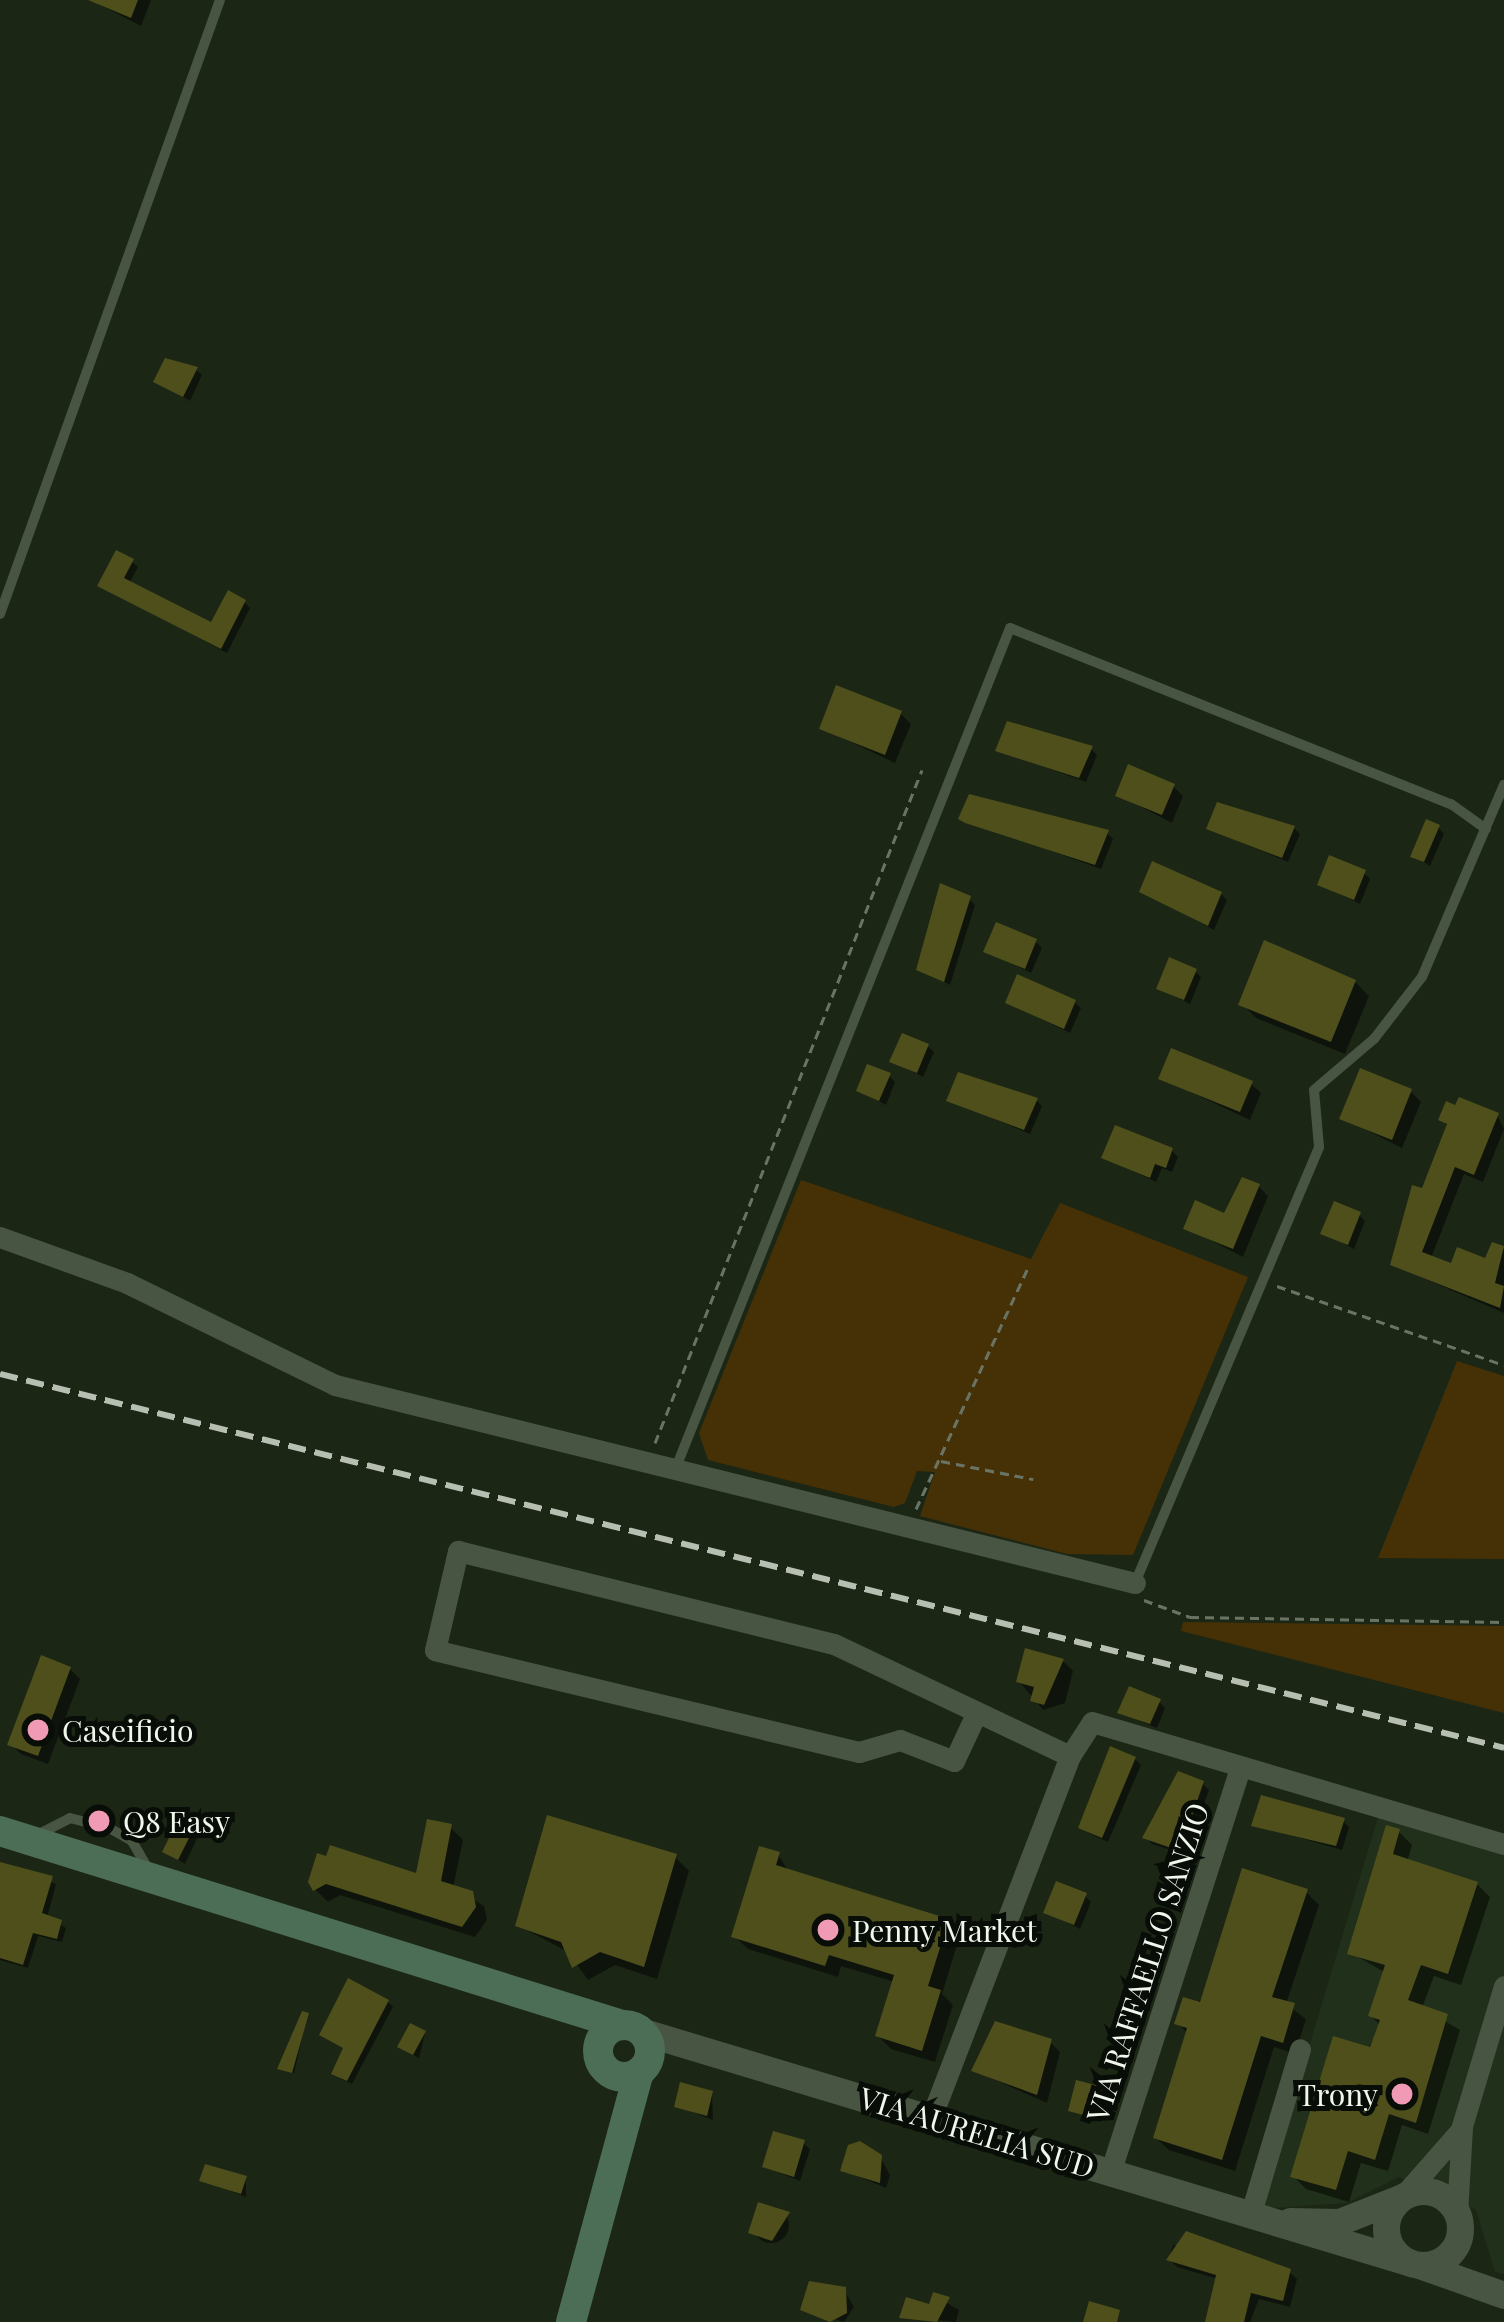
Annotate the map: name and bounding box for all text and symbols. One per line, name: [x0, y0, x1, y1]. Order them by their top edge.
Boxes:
place label: Caseificio: [62, 1712, 193, 1748]
marker: Caseificio: [25, 1717, 51, 1743]
street label: VIA RAFFAELLO SANZIO: [1078, 1798, 1216, 2126]
place label: Q8 Easy: [123, 1803, 230, 1839]
marker: Q8 Easy: [86, 1808, 112, 1834]
place label: Penny Market: [852, 1912, 1038, 1948]
marker: Penny Market: [815, 1917, 841, 1943]
place label: Trony: [1297, 2076, 1378, 2112]
street label: VIA AURELIA SUD: [855, 2079, 1099, 2185]
marker: Trony: [1389, 2081, 1415, 2107]

